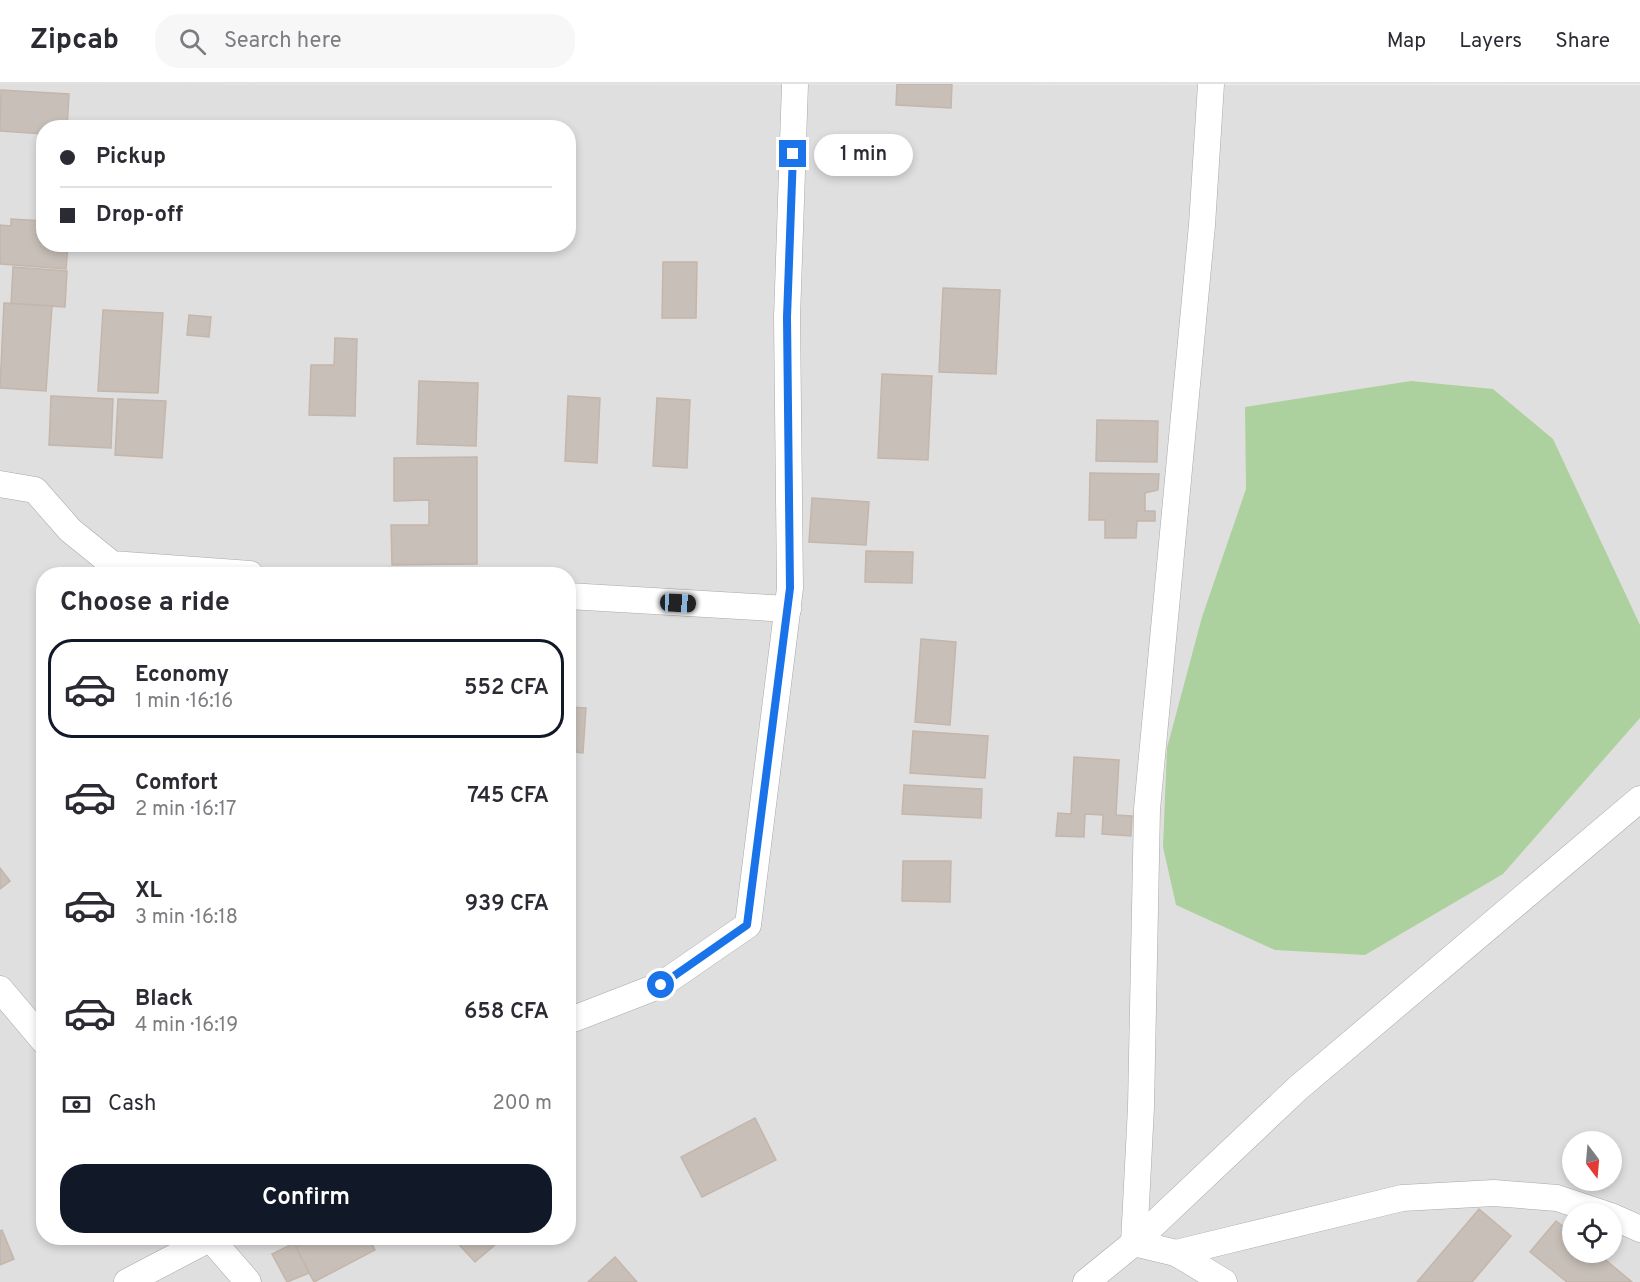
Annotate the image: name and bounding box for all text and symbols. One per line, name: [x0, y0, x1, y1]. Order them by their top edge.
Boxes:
search box: [155, 14, 575, 68]
text: Zipcab: [30, 23, 119, 59]
icon: search: [176, 25, 209, 58]
text: Search here: [224, 28, 341, 55]
text: Map: [1387, 28, 1426, 55]
text: Layers: [1459, 28, 1522, 55]
text: Share: [1555, 28, 1610, 55]
callout: 1 min: [814, 133, 913, 175]
route end: [779, 140, 806, 167]
text: 1 min: [840, 142, 887, 168]
text: Pickup: [96, 144, 166, 171]
text: Drop-off: [96, 202, 183, 229]
text: Choose a ride: [60, 586, 230, 620]
car: [660, 593, 696, 613]
icon: car: [63, 662, 117, 716]
text: Economy: [135, 662, 229, 689]
text: 552 CFA: [464, 675, 549, 702]
text: 1 min · 16:16: [135, 689, 233, 715]
icon: car: [63, 770, 117, 824]
text: Comfort: [135, 770, 218, 797]
text: 745 CFA: [467, 783, 549, 810]
text: 2 min · 16:17: [135, 797, 236, 823]
icon: car: [63, 878, 117, 932]
text: XL: [135, 878, 162, 905]
text: 939 CFA: [465, 891, 549, 918]
text: 3 min · 16:18: [135, 905, 238, 931]
route start: [647, 971, 674, 998]
icon: car: [63, 986, 117, 1040]
text: Black: [135, 986, 193, 1013]
text: 658 CFA: [464, 999, 549, 1026]
text: 4 min · 16:19: [135, 1013, 238, 1039]
icon: cash: [60, 1088, 93, 1121]
text: Cash: [108, 1091, 157, 1118]
text: 200 m: [493, 1091, 552, 1117]
north arrow: [1562, 1131, 1622, 1191]
map controls: [1562, 1131, 1622, 1263]
button: Confirm: [60, 1164, 552, 1233]
button: locate: [1562, 1203, 1622, 1263]

